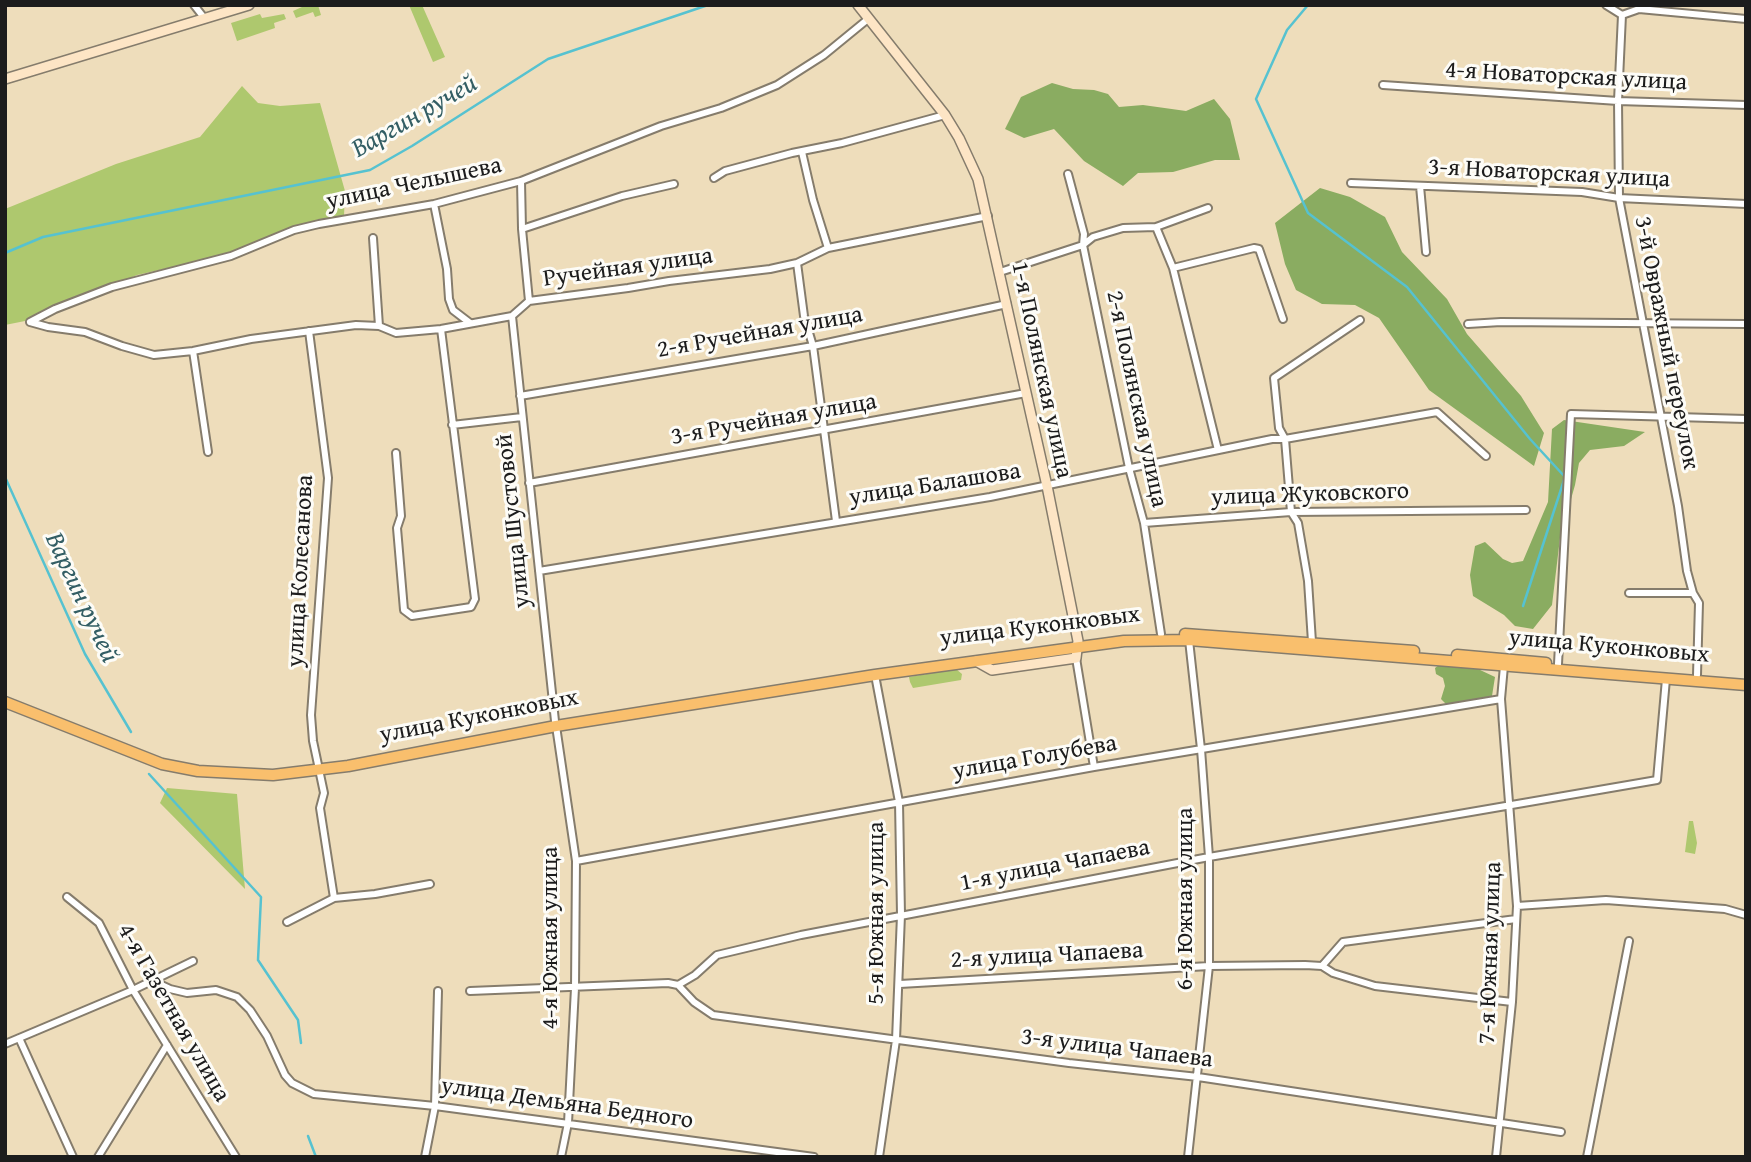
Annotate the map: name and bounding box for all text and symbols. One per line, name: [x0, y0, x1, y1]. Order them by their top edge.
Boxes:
street label: 4-я Новаторская улица: [1444, 56, 1688, 98]
water label: Варгин ручей: [347, 69, 483, 165]
street label: улица Челышева: [324, 151, 504, 217]
street label: 3-я Новаторская улица: [1427, 153, 1671, 195]
street label: 3-й Овражный переулок: [1627, 214, 1705, 472]
street label: Ручейная улица: [541, 242, 715, 294]
street label: 1-я Полянская улица: [1004, 259, 1078, 481]
street label: 2-я Полянская улица: [1099, 288, 1173, 510]
street label: 2-я Ручейная улица: [655, 301, 865, 365]
street label: 3-я Ручейная улица: [669, 388, 879, 452]
street label: улица Шустовой: [491, 432, 537, 610]
street label: улица Балашова: [847, 457, 1023, 513]
street label: улица Колесанова: [282, 474, 320, 668]
street label: улица Жуковского: [1211, 477, 1409, 513]
water label: Варгин ручей: [37, 528, 125, 668]
street label: улица Куконковых: [938, 600, 1142, 654]
street label: улица Куконковых: [1507, 624, 1711, 670]
street label: улица Куконковых: [377, 684, 581, 750]
street label: улица Голубева: [951, 729, 1119, 787]
street label: 6-я Южная улица: [1172, 808, 1200, 990]
street label: 5-я Южная улица: [863, 822, 891, 1004]
street label: 1-я улица Чапаева: [958, 833, 1152, 899]
street label: 4-я Южная улица: [537, 847, 565, 1029]
street label: 7-я Южная улица: [1473, 861, 1509, 1045]
street label: 4-я Газетная улица: [110, 919, 236, 1107]
street label: 2-я улица Чапаева: [950, 937, 1144, 975]
street label: 3-я улица Чапаева: [1020, 1023, 1214, 1075]
street label: улица Демьяна Бедного: [439, 1072, 695, 1136]

